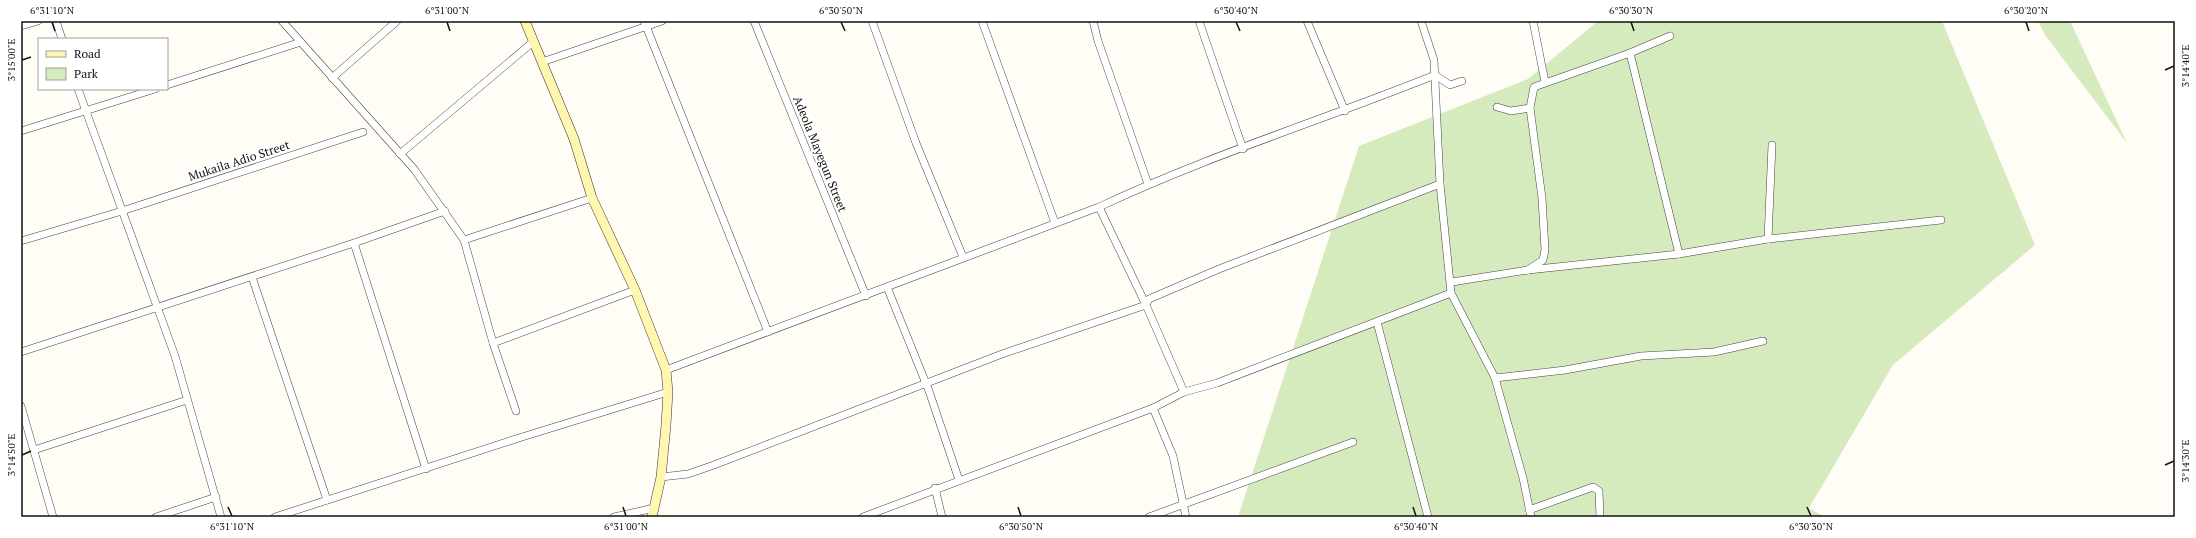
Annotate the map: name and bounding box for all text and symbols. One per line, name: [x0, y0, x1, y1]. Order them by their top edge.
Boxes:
text: 6°31'10"N: [30, 4, 75, 17]
text: 6°31'00"N: [425, 4, 470, 17]
text: 6°30'50"N: [819, 4, 864, 17]
text: 6°30'40"N: [1214, 4, 1259, 17]
text: 6°30'30"N: [1609, 4, 1654, 17]
text: 6°30'20"N: [2004, 4, 2049, 17]
text: 3°15'00"E: [5, 38, 18, 81]
legend: [38, 38, 168, 90]
text: 3°14'40"E: [2179, 44, 2192, 87]
text: Road: [74, 46, 101, 61]
text: Park: [74, 66, 99, 81]
street label: Adeola Mayegun Street: [790, 94, 851, 214]
street label: Mukaila Adio Street: [186, 137, 292, 184]
text: 3°14'50"E: [5, 433, 18, 476]
text: 3°14'30"E: [2179, 439, 2192, 482]
text: 6°31'10"N: [210, 520, 255, 533]
text: 6°31'00"N: [604, 520, 649, 533]
text: 6°30'50"N: [999, 520, 1044, 533]
text: 6°30'40"N: [1394, 520, 1439, 533]
text: 6°30'30"N: [1789, 520, 1834, 533]

